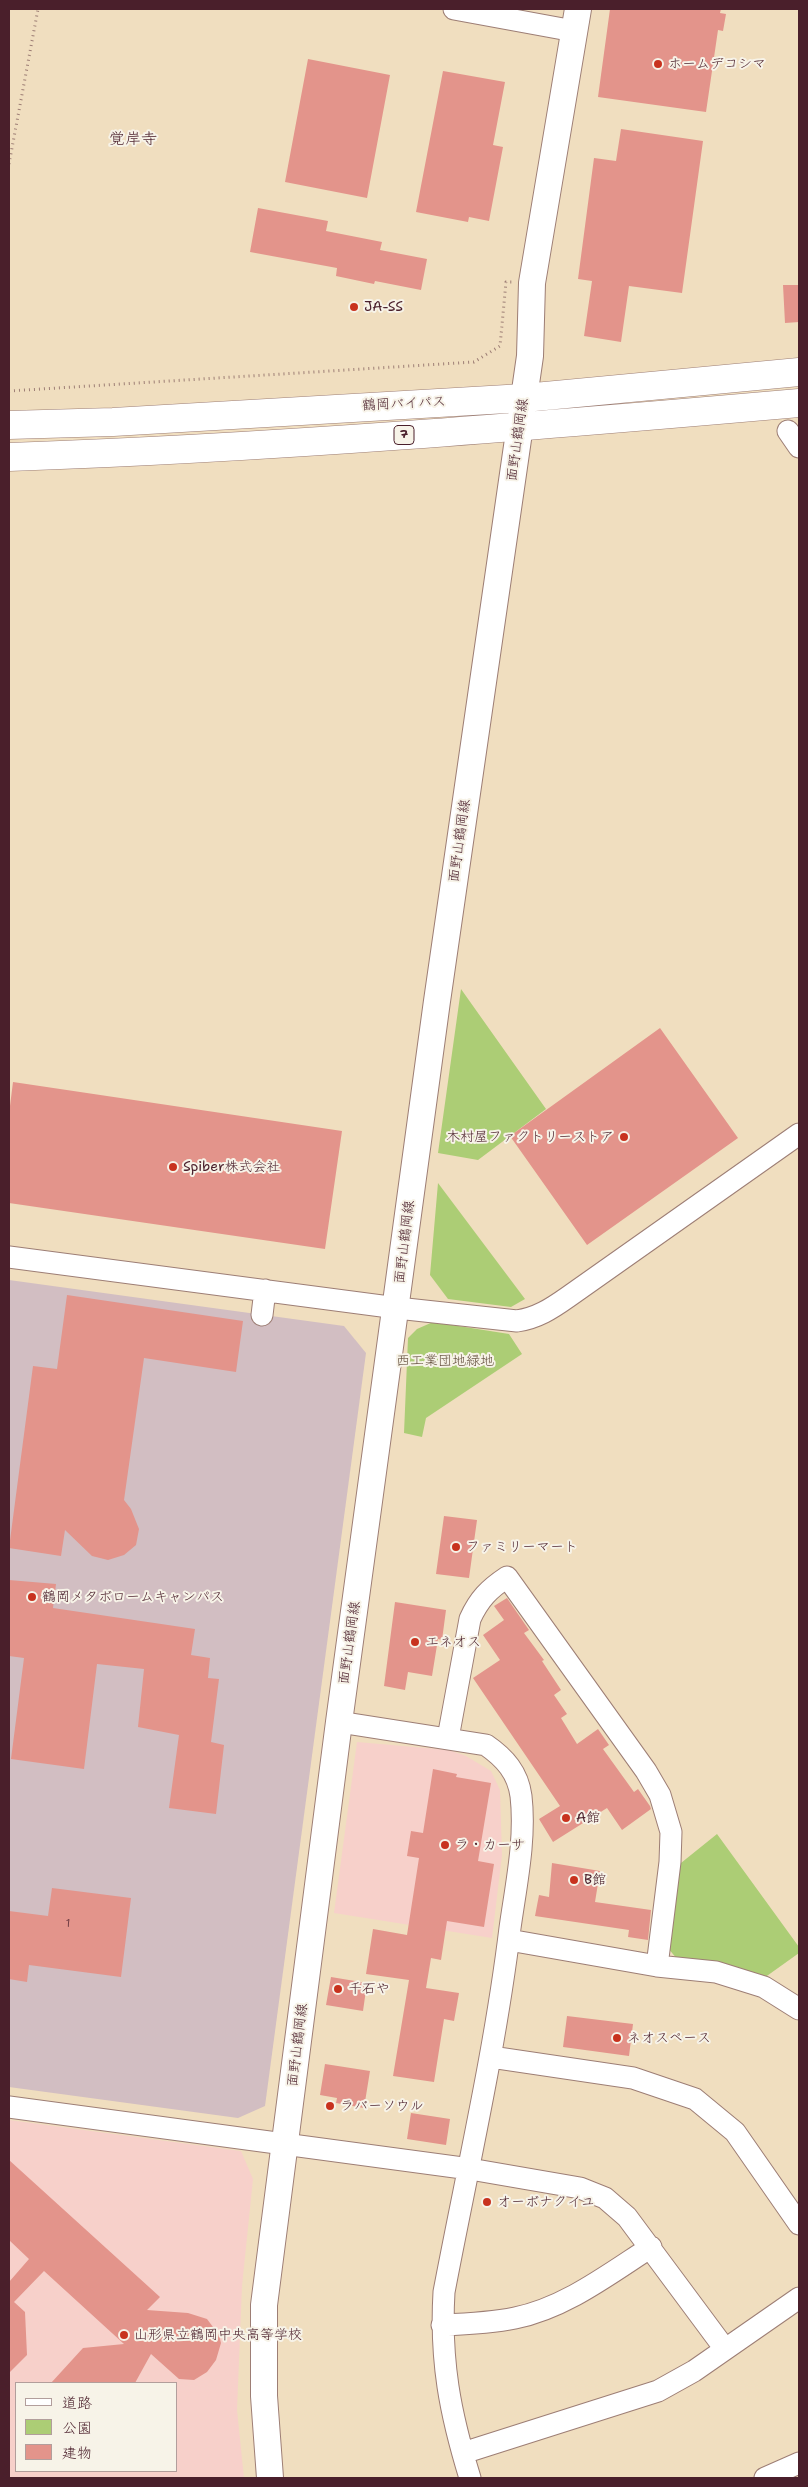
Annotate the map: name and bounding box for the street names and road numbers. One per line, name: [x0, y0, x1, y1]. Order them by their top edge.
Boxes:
street label: 鶴岡バイパス: [362, 393, 446, 415]
street label: 面野山鶴岡線: [504, 397, 532, 483]
road number: 7: [394, 426, 414, 444]
street label: 面野山鶴岡線: [446, 798, 474, 884]
street label: 面野山鶴岡線: [392, 1199, 418, 1285]
street label: 面野山鶴岡線: [336, 1600, 364, 1686]
street label: 面野山鶴岡線: [285, 2002, 311, 2088]

